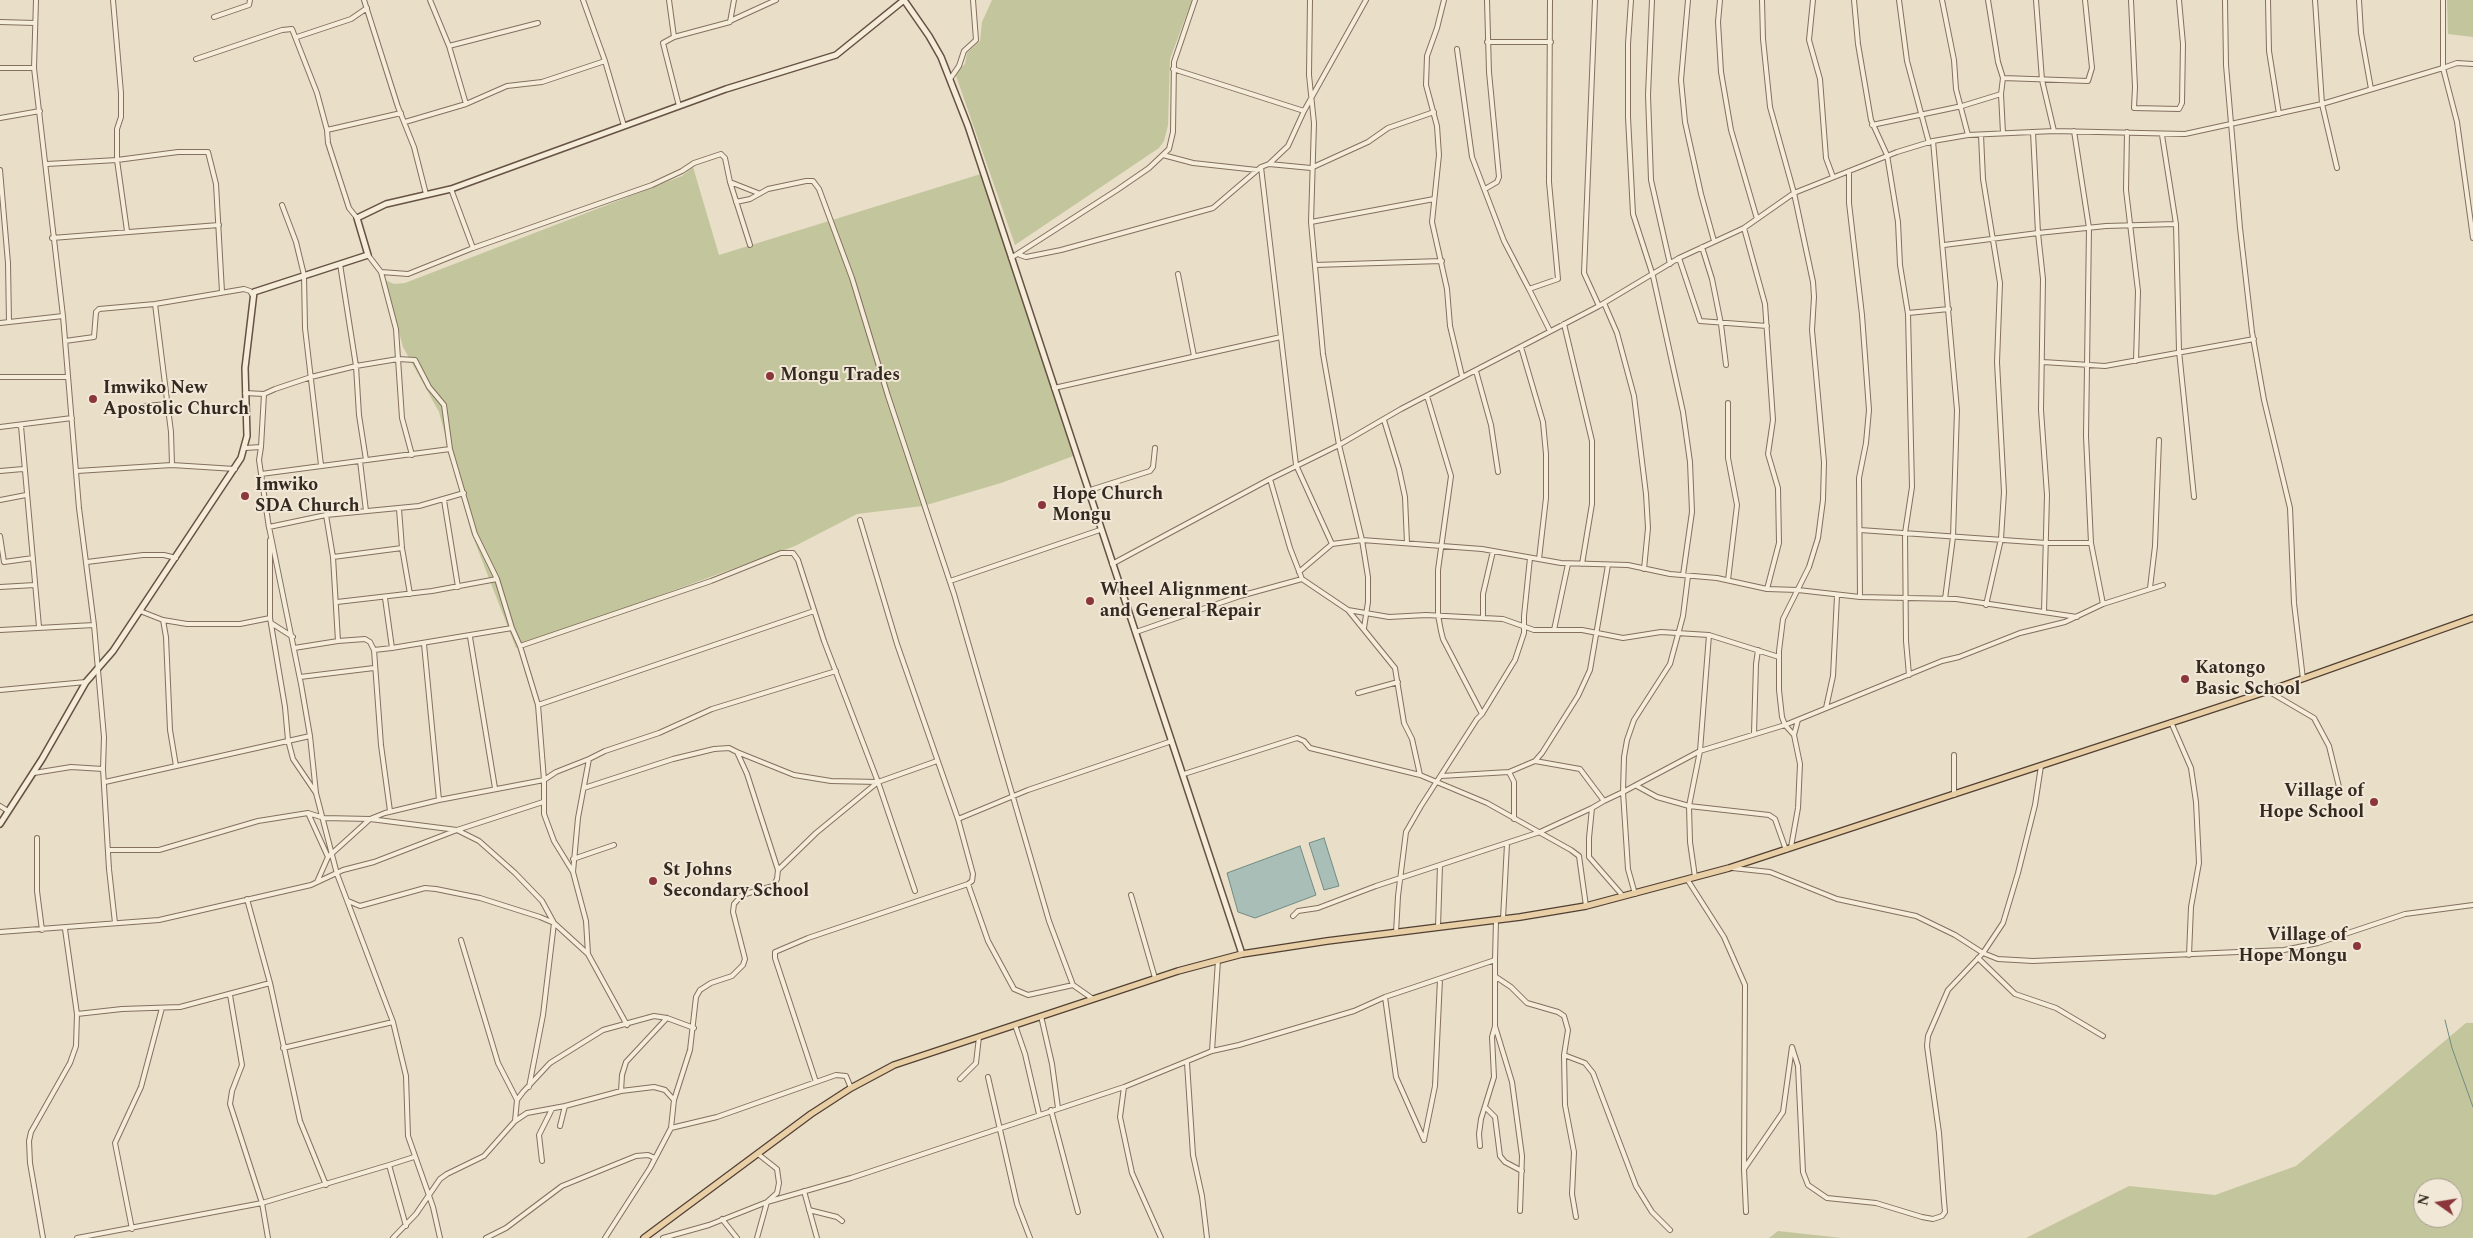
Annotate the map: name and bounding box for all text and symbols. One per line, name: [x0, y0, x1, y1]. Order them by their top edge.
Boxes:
place label: Mongu Trades: [780, 365, 900, 387]
marker: Mongu Trades: [764, 370, 776, 382]
place label: Imwiko New Apostolic Church: [103, 378, 249, 420]
marker: Imwiko New Apostolic Church: [87, 393, 99, 405]
place label: Imwiko SDA Church: [255, 475, 360, 518]
place label: Hope Church Mongu: [1052, 484, 1163, 526]
marker: Imwiko SDA Church: [239, 490, 251, 502]
marker: Hope Church Mongu: [1036, 499, 1048, 511]
place label: Wheel Alignment and General Repair: [1100, 580, 1261, 622]
marker: Wheel Alignment and General Repair: [1084, 595, 1096, 607]
place label: Katongo Basic School: [2195, 658, 2300, 701]
marker: Katongo Basic School: [2179, 673, 2191, 685]
place label: Village of Hope School: [2259, 781, 2364, 824]
marker: Village of Hope School: [2368, 796, 2380, 808]
place label: St Johns Secondary School: [663, 860, 809, 902]
marker: St Johns Secondary School: [647, 875, 659, 887]
place label: Village of Hope Mongu: [2239, 925, 2347, 968]
marker: Village of Hope Mongu: [2351, 940, 2363, 952]
north arrow: [2413, 1178, 2463, 1228]
text: N: [2412, 1192, 2435, 1208]

